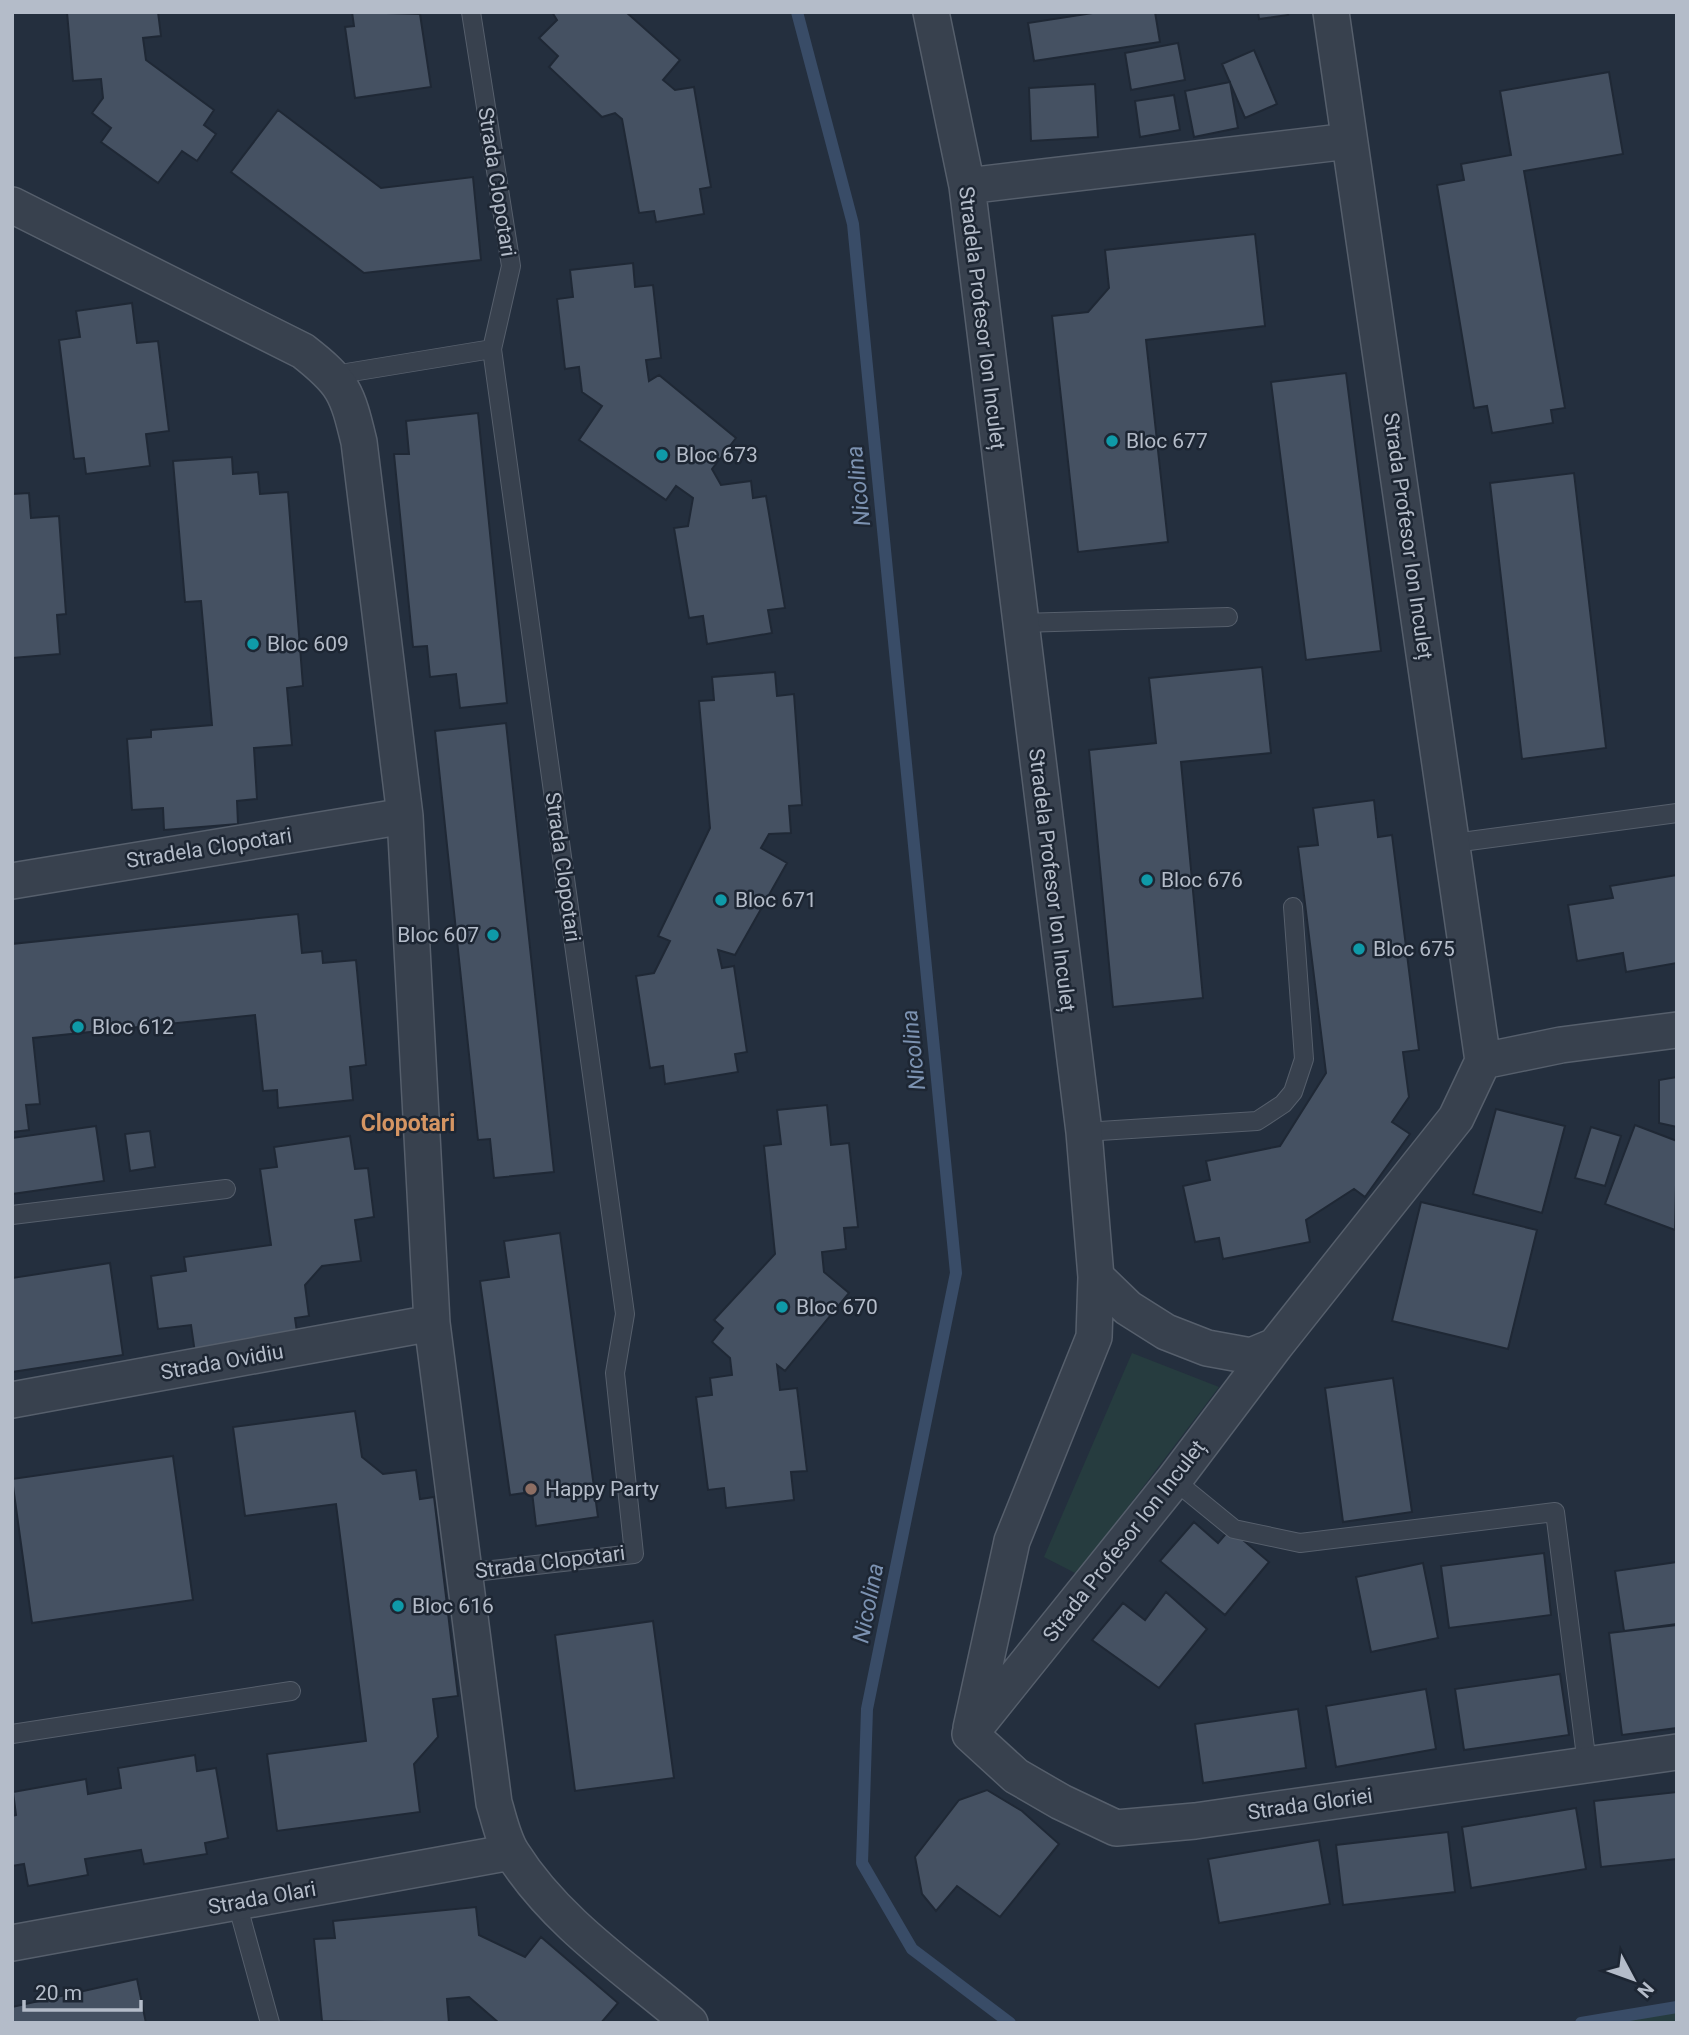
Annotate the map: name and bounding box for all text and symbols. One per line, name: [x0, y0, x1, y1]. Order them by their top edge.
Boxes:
street label: Strada Clopotari: [473, 106, 521, 258]
street label: Stradela Profesor Ion Inculeț: [953, 185, 1010, 451]
street label: Strada Profesor Ion Inculeț: [1378, 411, 1437, 661]
place label: Bloc 677: [1126, 429, 1208, 453]
marker: Bloc 677: [1104, 433, 1120, 449]
place label: Bloc 673: [676, 443, 758, 467]
water label: Nicolina: [841, 444, 876, 528]
marker: Bloc 673: [654, 447, 670, 463]
place label: Bloc 609: [267, 632, 349, 656]
marker: Bloc 609: [245, 636, 261, 652]
street label: Stradela Profesor Ion Inculeț: [1023, 747, 1080, 1013]
street label: Strada Clopotari: [541, 791, 585, 943]
street label: Stradela Clopotari: [125, 823, 293, 873]
place label: Bloc 676: [1161, 868, 1243, 892]
marker: Bloc 676: [1139, 872, 1155, 888]
place label: Bloc 671: [735, 888, 817, 912]
marker: Bloc 671: [713, 892, 729, 908]
place label: Bloc 607: [397, 923, 479, 947]
marker: Bloc 607: [485, 927, 501, 943]
place label: Bloc 675: [1373, 937, 1455, 961]
marker: Bloc 675: [1351, 941, 1367, 957]
water label: Nicolina: [896, 1008, 931, 1092]
place label: Bloc 612: [92, 1015, 174, 1039]
marker: Bloc 612: [70, 1019, 86, 1035]
district label: Clopotari: [361, 1110, 455, 1137]
place label: Bloc 670: [796, 1295, 878, 1319]
marker: Bloc 670: [774, 1299, 790, 1315]
street label: Strada Ovidiu: [159, 1339, 285, 1385]
street label: Strada Profesor Ion Inculeț: [1038, 1435, 1211, 1647]
place label: Happy Party: [545, 1477, 659, 1501]
marker: Happy Party: [523, 1481, 539, 1497]
street label: Strada Clopotari: [474, 1541, 626, 1583]
water label: Nicolina: [848, 1561, 889, 1645]
place label: Bloc 616: [412, 1594, 494, 1618]
marker: Bloc 616: [390, 1598, 406, 1614]
street label: Strada Gloriei: [1246, 1783, 1374, 1825]
street label: Strada Olari: [206, 1877, 318, 1919]
north arrow: [1598, 1944, 1668, 2014]
scale bar: [24, 1968, 142, 2012]
text: N: [1632, 1977, 1659, 2002]
text: 20 m: [35, 1981, 82, 2005]

